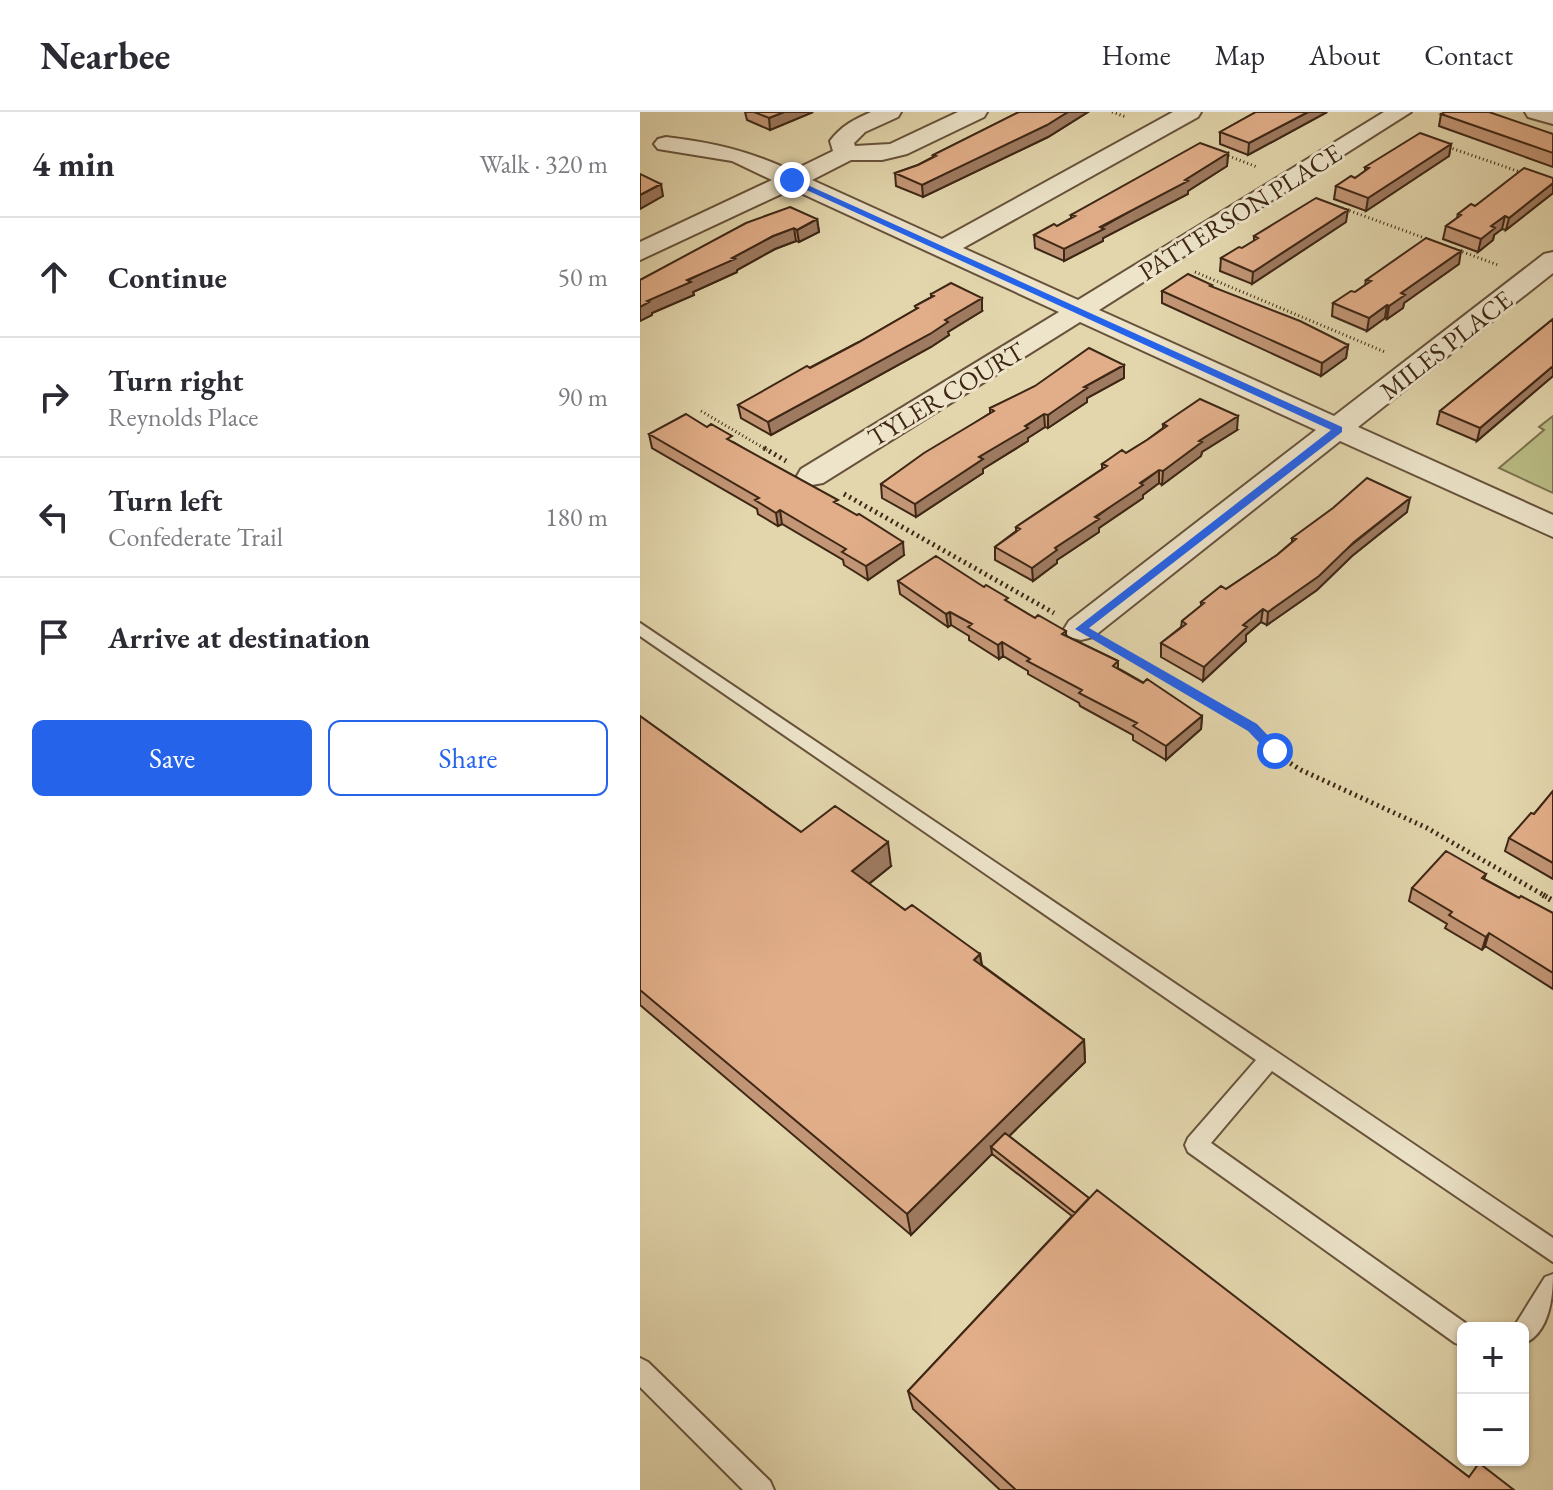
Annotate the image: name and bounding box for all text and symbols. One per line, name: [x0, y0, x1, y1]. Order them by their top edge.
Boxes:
text: Nearbee: [40, 31, 170, 80]
text: Home: [1101, 37, 1171, 73]
text: Map: [1215, 37, 1265, 73]
text: About: [1309, 37, 1380, 73]
text: Contact: [1424, 37, 1513, 73]
street label: PATTERSON PLACE: [1132, 136, 1348, 288]
text: 4 min: [32, 142, 115, 186]
text: Walk · 320 m: [480, 147, 608, 181]
route end: [774, 162, 810, 198]
icon: ahead: [32, 255, 76, 299]
text: Continue: [108, 258, 227, 297]
text: 50 m: [558, 260, 608, 294]
street label: MILES PLACE: [1373, 282, 1519, 407]
street label: TYLER COURT: [861, 334, 1031, 454]
text: Turn right: [108, 361, 244, 400]
icon: right: [32, 375, 76, 419]
text: 90 m: [558, 380, 608, 414]
text: Reynolds Place: [108, 400, 258, 434]
text: Turn left: [108, 481, 222, 520]
icon: left: [32, 495, 76, 539]
text: 180 m: [545, 500, 608, 534]
text: Confederate Trail: [108, 520, 283, 554]
icon: arrive: [32, 615, 76, 659]
text: Arrive at destination: [108, 618, 370, 657]
button: Save: [32, 720, 312, 796]
button: Share: [328, 720, 608, 796]
route start: [1257, 733, 1293, 769]
map controls: [1457, 1322, 1529, 1466]
button: +: [1457, 1322, 1529, 1394]
button: −: [1457, 1394, 1529, 1466]

